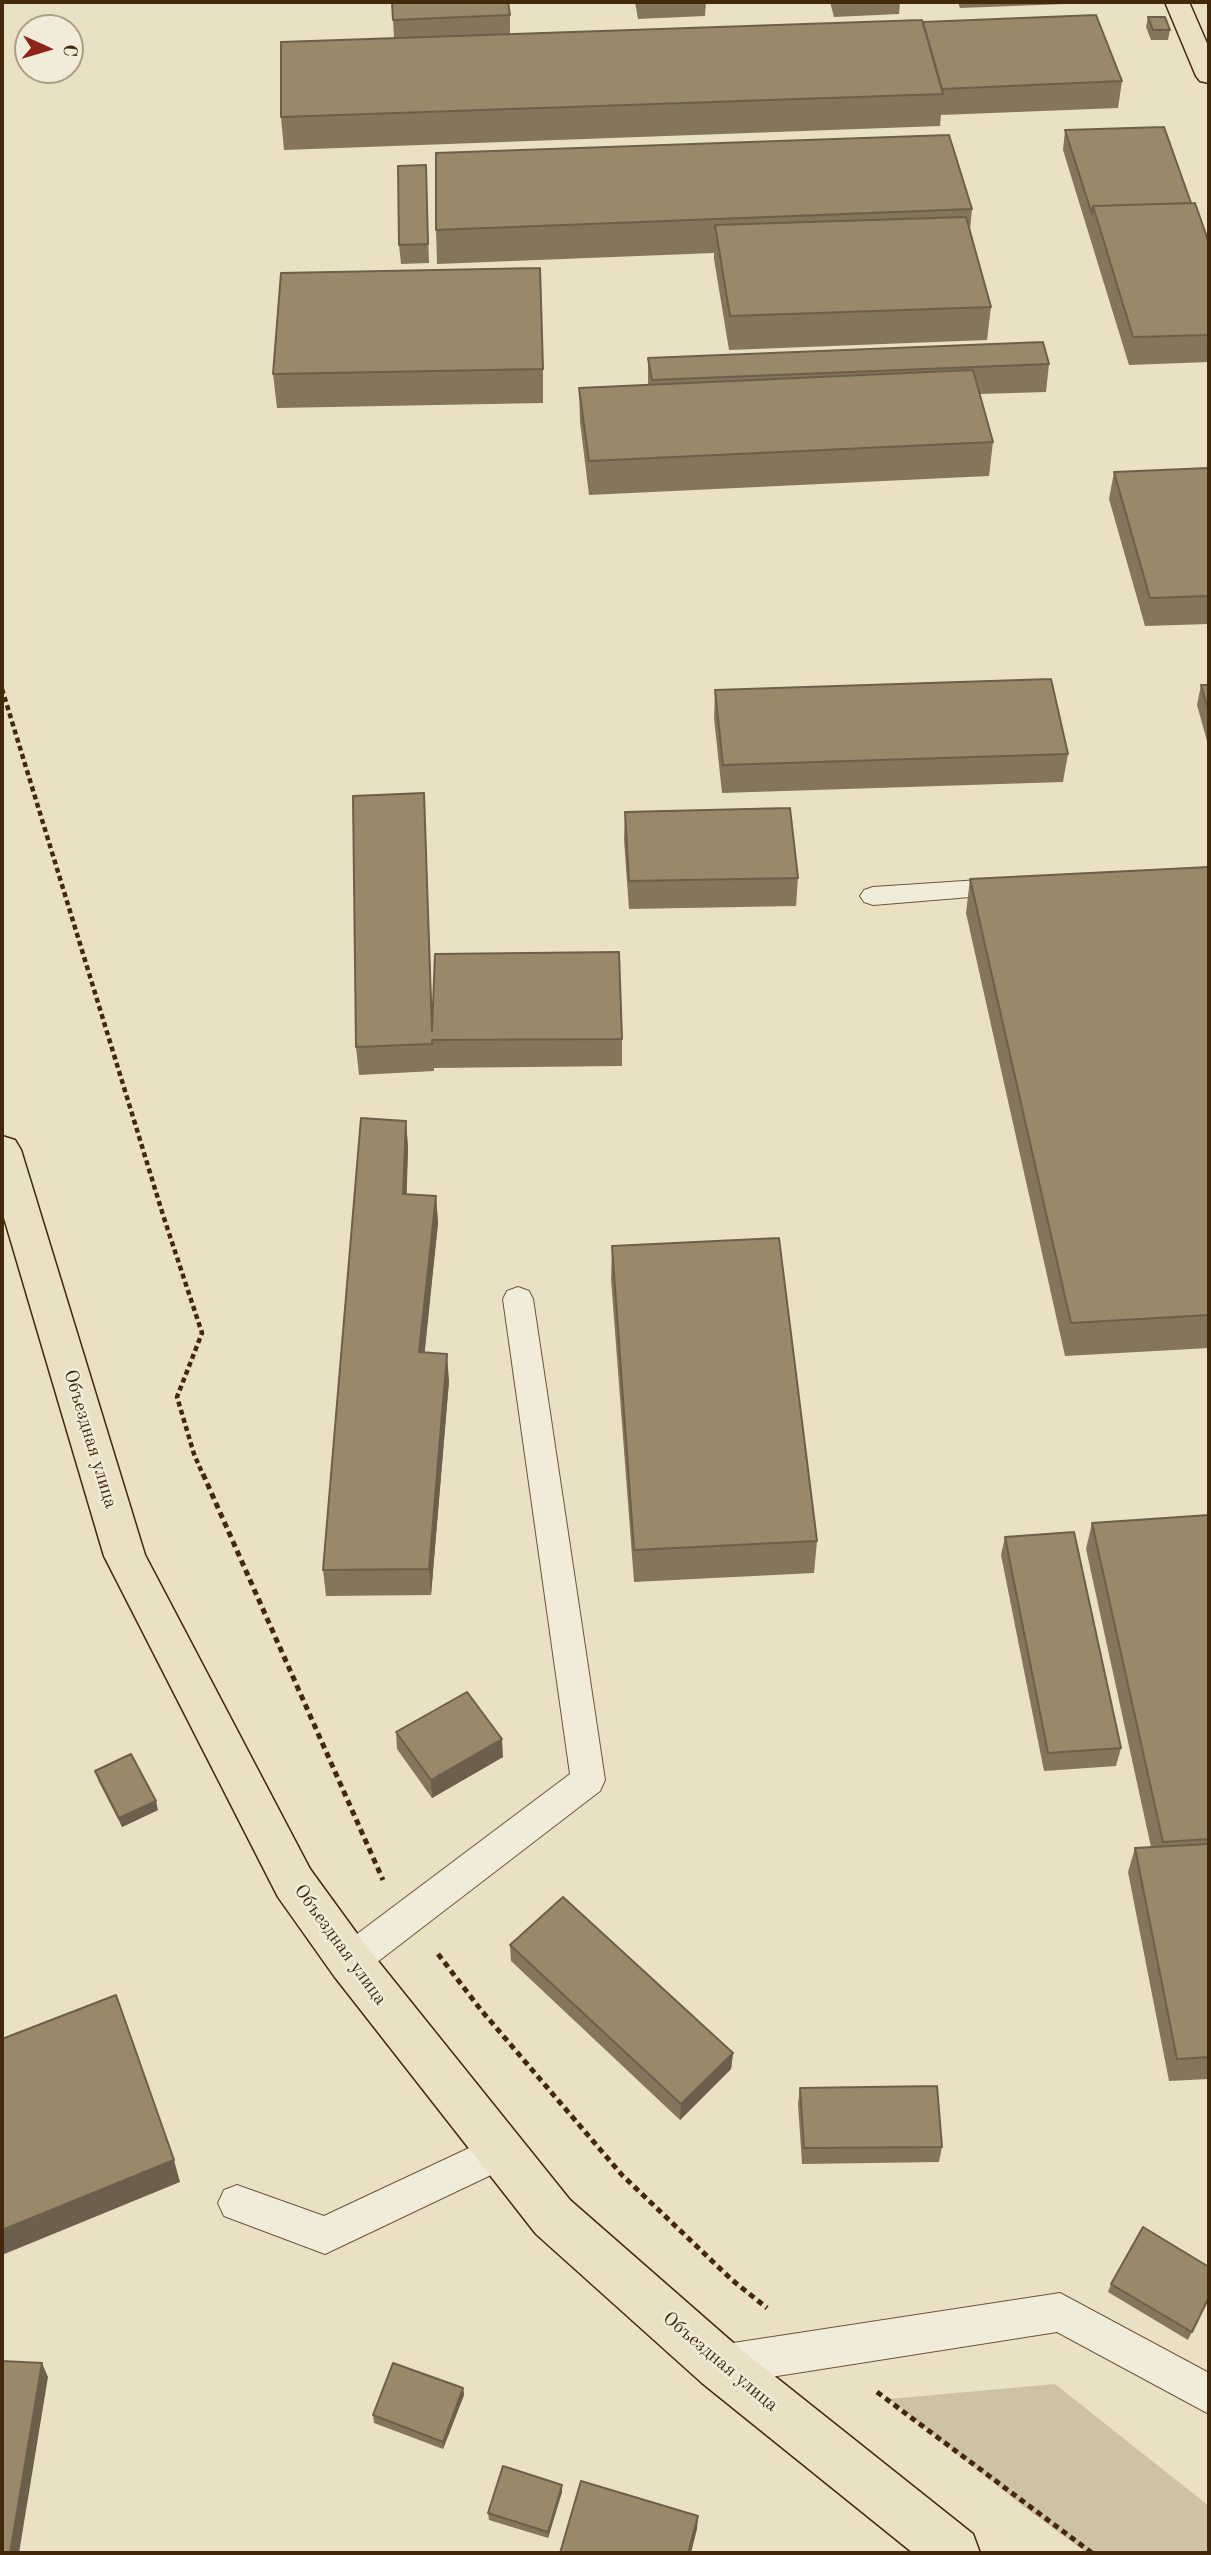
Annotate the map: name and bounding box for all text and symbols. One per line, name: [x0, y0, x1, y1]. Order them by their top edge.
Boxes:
north arrow: [14, 14, 84, 84]
text: С: [59, 43, 78, 57]
street label: Объездная улица: [58, 1367, 122, 1511]
street label: Объездная улица: [289, 1880, 391, 2010]
street label: Объездная улица: [658, 2307, 782, 2417]

